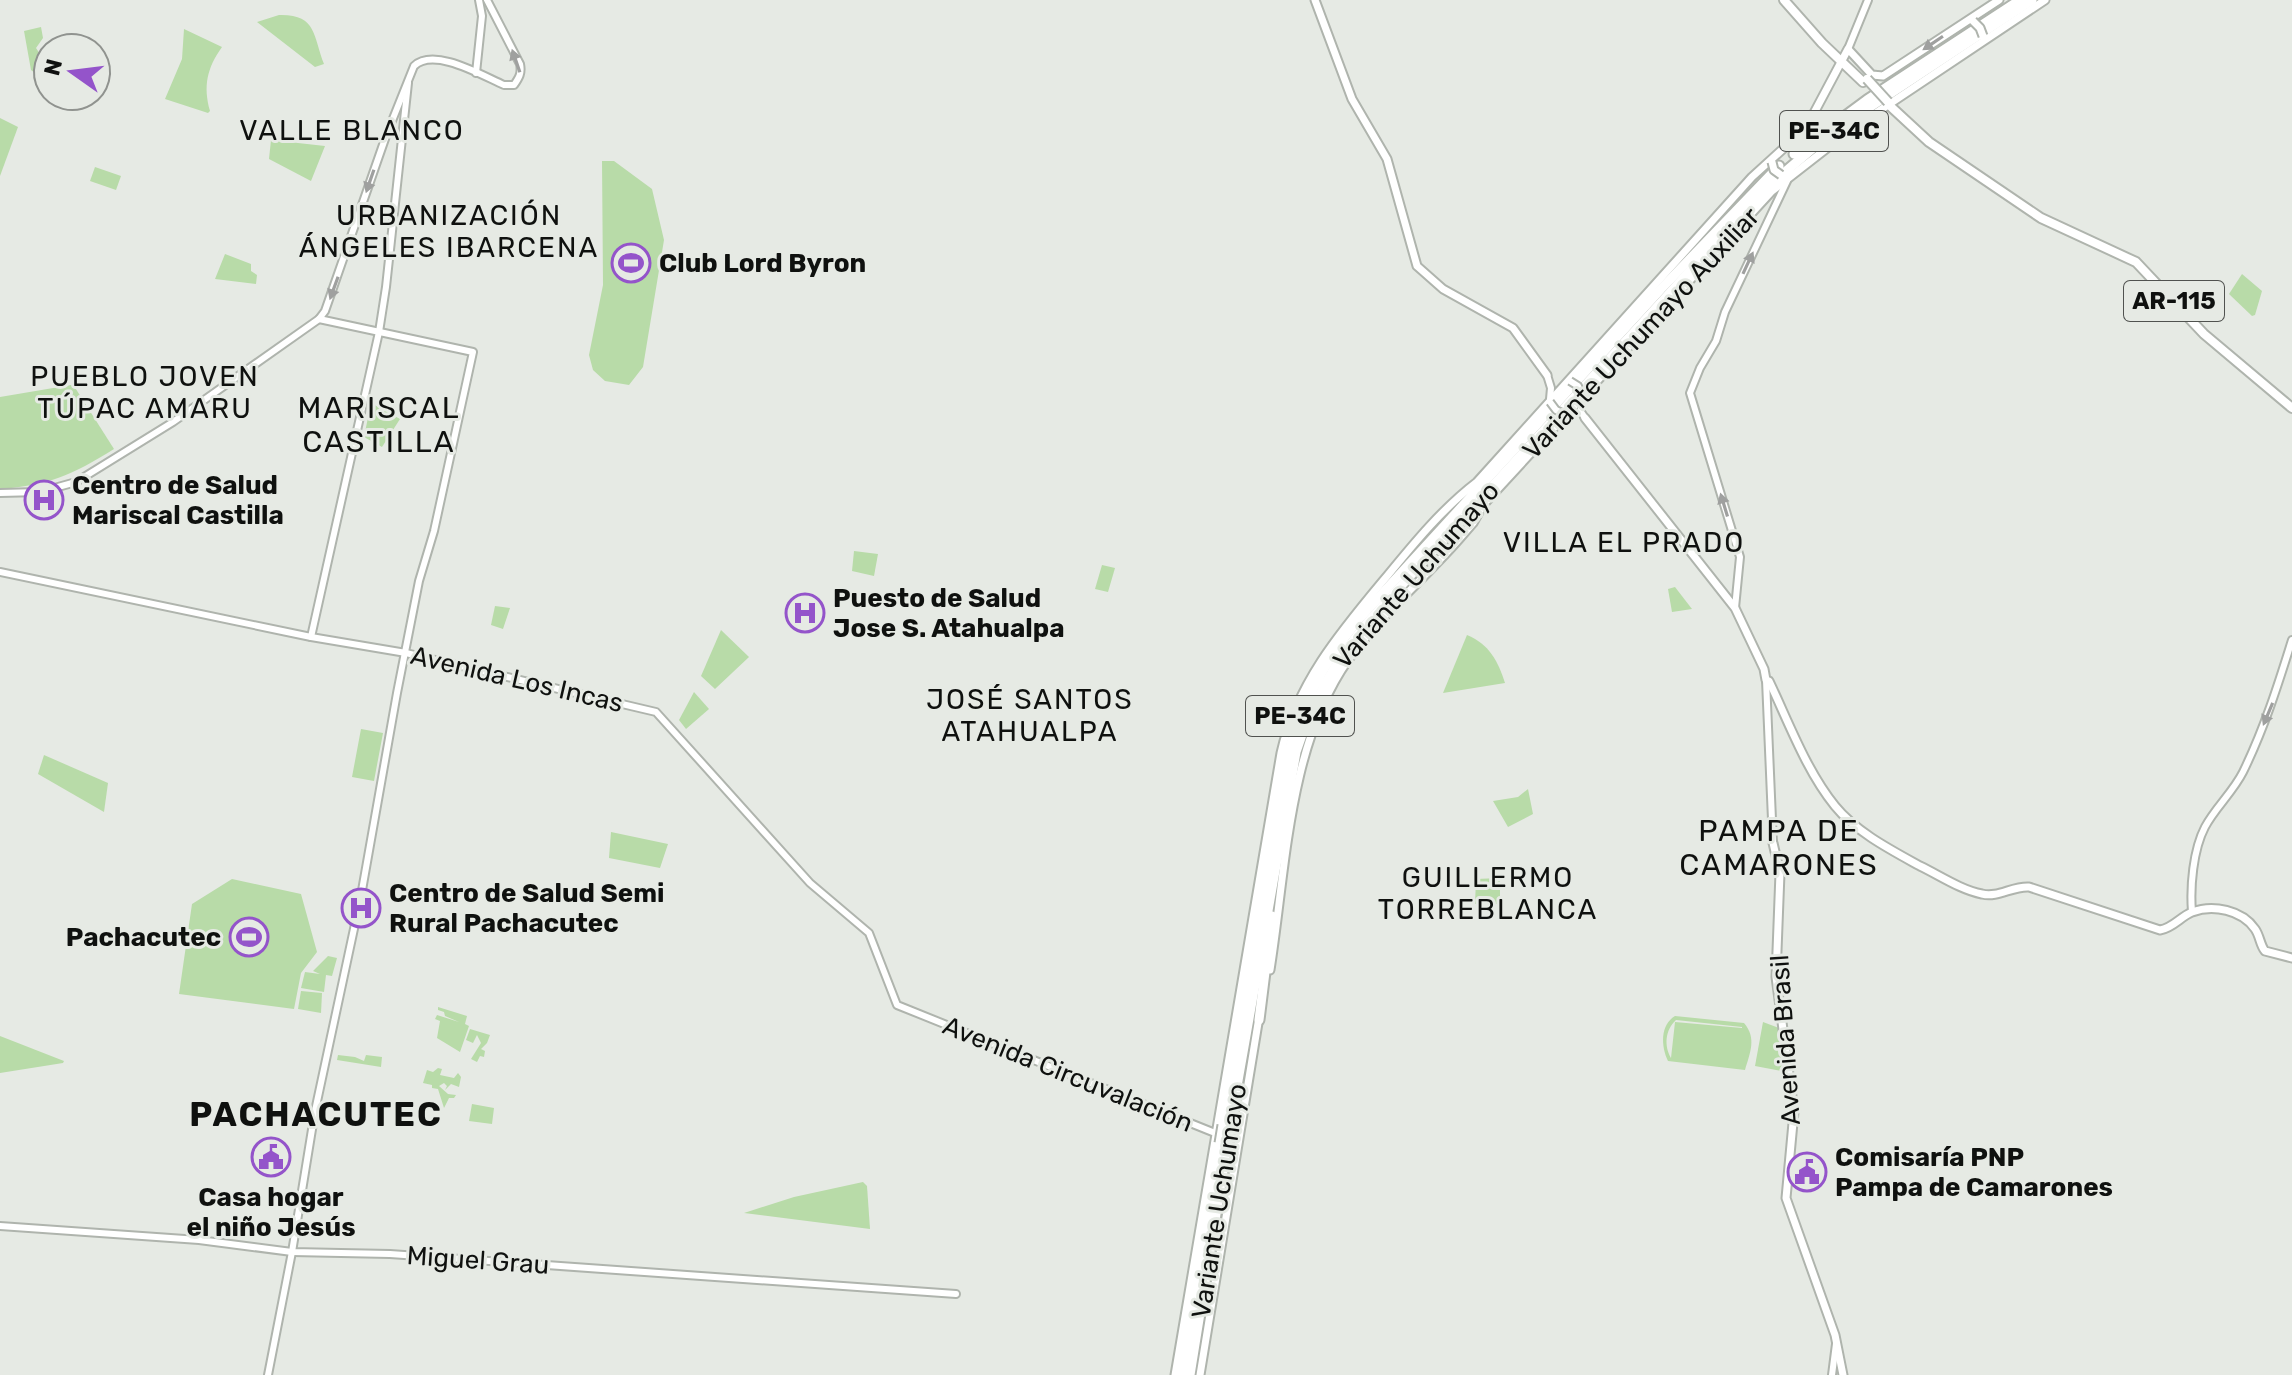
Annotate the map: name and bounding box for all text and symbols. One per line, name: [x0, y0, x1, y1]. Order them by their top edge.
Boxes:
north arrow: [32, 32, 112, 112]
one-way arrow: [1922, 36, 1944, 50]
one-way arrow: [510, 49, 522, 73]
text: N: [38, 56, 68, 78]
road number: PE-34C: [1780, 111, 1888, 151]
district label: VALLE BLANCO: [239, 114, 465, 147]
one-way arrow: [364, 170, 376, 194]
district label: URBANIZACIÓN ÁNGELES IBARCENA: [299, 199, 599, 264]
street label: Variante Uchumayo Auxiliar: [1517, 201, 1766, 466]
sports icon: Club Lord Byron: [610, 242, 652, 284]
place label: Club Lord Byron: [659, 248, 866, 279]
one-way arrow: [1742, 251, 1755, 274]
one-way arrow: [327, 276, 340, 300]
road number: AR-115: [2124, 281, 2224, 321]
district label: PUEBLO JOVEN TÚPAC AMARU: [30, 360, 260, 425]
district label: MARISCAL CASTILLA: [297, 390, 461, 460]
place label: Centro de Salud Mariscal Castilla: [72, 470, 284, 531]
street label: Variante Uchumayo: [1327, 476, 1506, 675]
hospital icon: Centro de Salud Mariscal Castilla: [23, 479, 65, 521]
one-way arrow: [1717, 492, 1730, 516]
district label: VILLA EL PRADO: [1503, 526, 1745, 559]
place label: Puesto de Salud Jose S. Atahualpa: [833, 583, 1065, 644]
hospital icon: Puesto de Salud Jose S. Atahualpa: [784, 592, 826, 634]
street label: Avenida Los Incas: [408, 640, 626, 719]
district label: JOSÉ SANTOS ATAHUALPA: [926, 683, 1134, 748]
road number: PE-34C: [1246, 696, 1354, 736]
one-way arrow: [2262, 702, 2275, 726]
district label: PAMPA DE CAMARONES: [1679, 813, 1879, 883]
district label: GUILLERMO TORREBLANCA: [1378, 861, 1598, 926]
place label: Centro de Salud Semi Rural Pachacutec: [389, 878, 664, 939]
hospital icon: Centro de Salud Semi Rural Pachacutec: [340, 887, 382, 929]
sports icon: Pachacutec: [228, 916, 270, 958]
place label: Pachacutec: [66, 922, 221, 953]
street label: Avenida Brasil: [1764, 954, 1807, 1126]
street label: Avenida Circuvalación: [938, 1010, 1197, 1139]
street label: Variante Uchumayo: [1186, 1082, 1253, 1321]
district label: PACHACUTEC: [189, 1094, 443, 1135]
public building icon: Casa hogar el niño Jesús: [250, 1136, 292, 1178]
place label: Comisaría PNP Pampa de Camarones: [1835, 1142, 2113, 1203]
public building icon: Comisaría PNP Pampa de Camarones: [1786, 1151, 1828, 1193]
place label: Casa hogar el niño Jesús: [186, 1182, 356, 1243]
street label: Miguel Grau: [406, 1240, 550, 1281]

